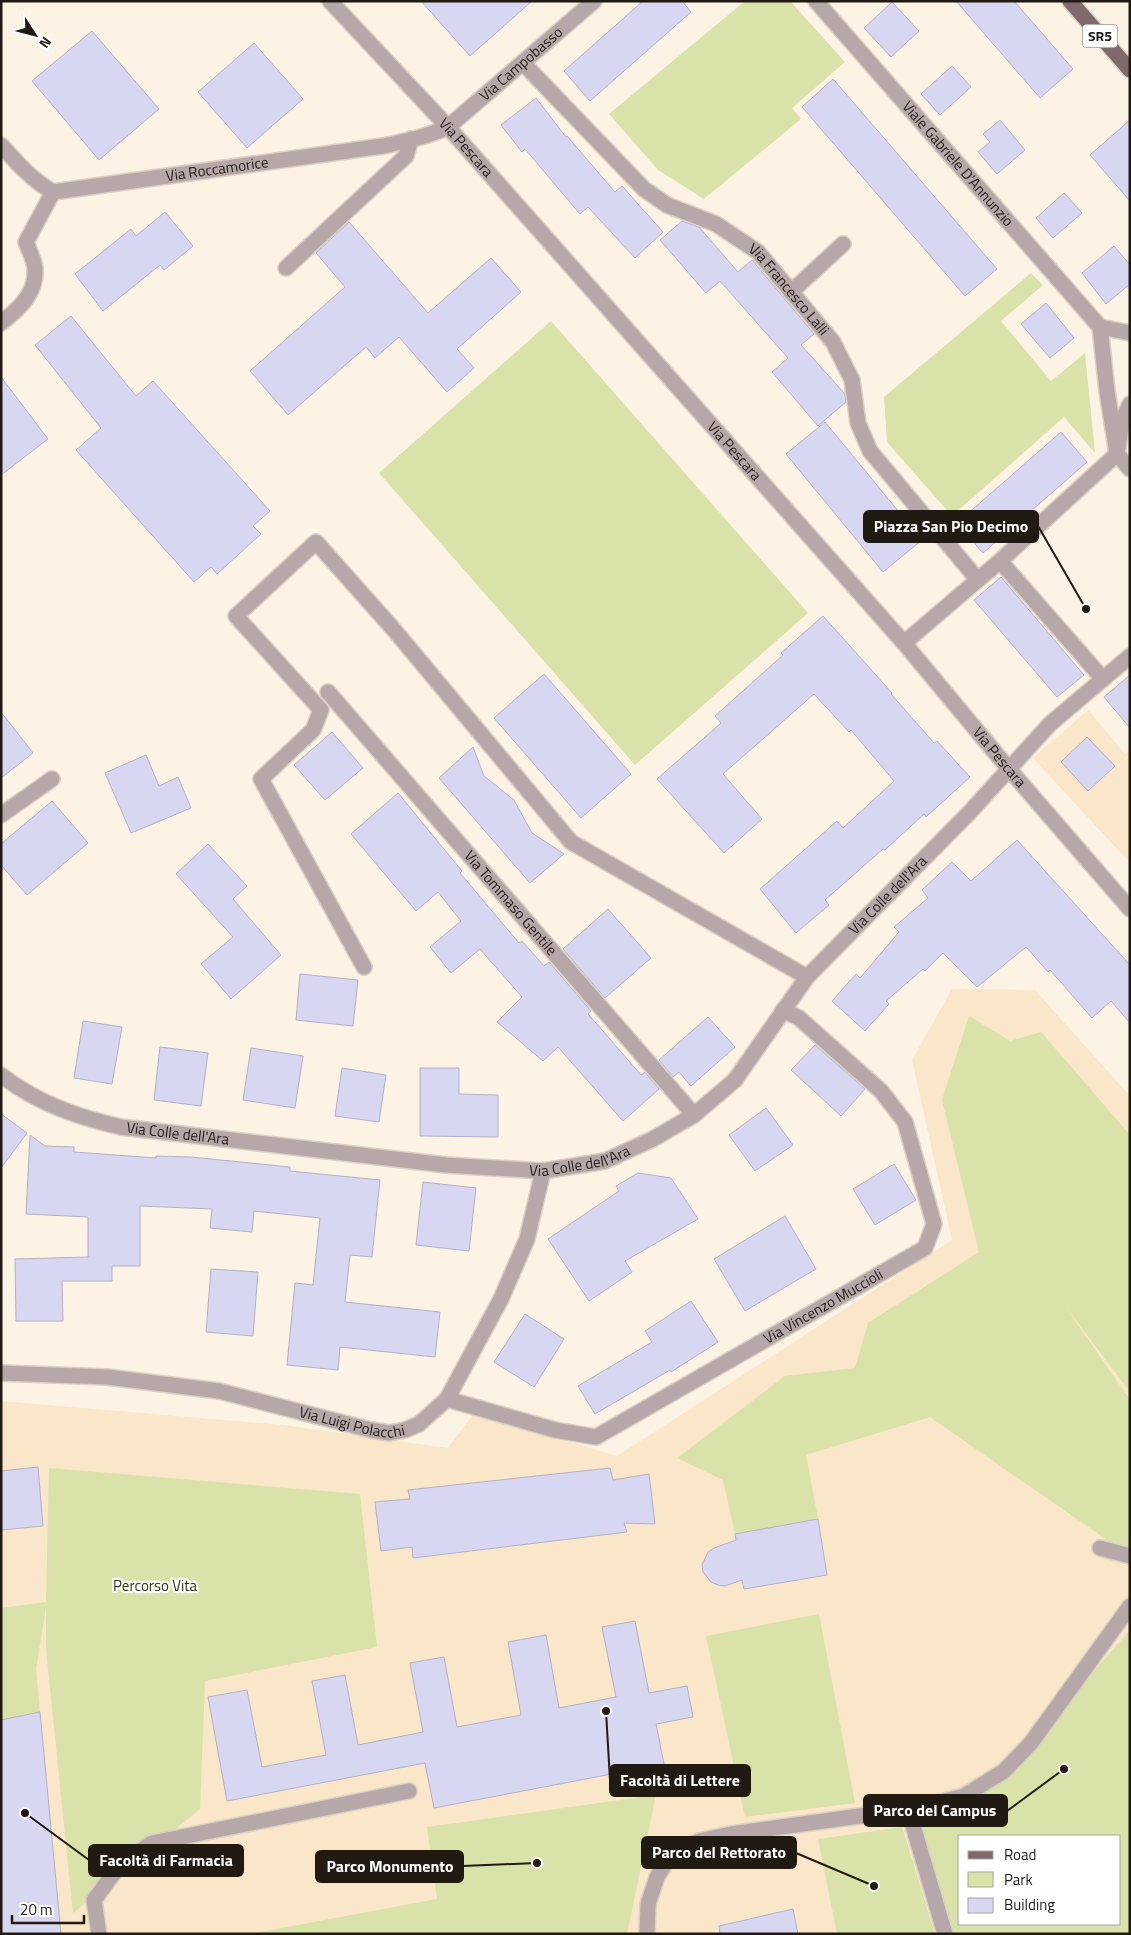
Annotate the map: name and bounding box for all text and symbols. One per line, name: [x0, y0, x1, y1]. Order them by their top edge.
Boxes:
north arrow: [10, 10, 60, 60]
street label: Via Campobasso: [474, 21, 568, 106]
road number: SR5: [1082, 24, 1118, 48]
text: N: [35, 33, 57, 53]
street label: Viale Gabriele D'Annunzio: [897, 96, 1020, 232]
street label: Via Pescara: [434, 112, 500, 183]
street label: Via Roccamorice: [164, 150, 270, 187]
street label: Via Francesco Lalli: [744, 237, 835, 340]
street label: Via Pescara: [702, 416, 768, 486]
callout: Piazza San Pio Decimo: [864, 511, 1038, 542]
text: Piazza San Pio Decimo: [874, 514, 1028, 538]
street label: Via Pescara: [967, 722, 1032, 793]
street label: Via Tommaso Gentile: [459, 845, 563, 960]
street label: Via Colle dell'Ara: [843, 850, 932, 940]
street label: Via Colle dell'Ara: [125, 1116, 231, 1151]
street label: Via Colle dell'Ara: [528, 1139, 634, 1182]
street label: Via Vincenzo Muccioli: [759, 1263, 887, 1350]
street label: Via Luigi Polacchi: [297, 1400, 406, 1444]
park label: Percorso Vita: [113, 1574, 197, 1597]
callout: Facoltà di Lettere: [610, 1765, 750, 1796]
text: Facoltà di Lettere: [620, 1768, 740, 1792]
callout: Parco del Campus: [864, 1795, 1007, 1826]
text: Parco del Campus: [874, 1798, 996, 1822]
legend: [958, 1835, 1121, 1925]
callout: Parco del Rettorato: [642, 1837, 796, 1868]
text: Parco del Rettorato: [652, 1840, 786, 1864]
text: Road: [1004, 1843, 1036, 1866]
callout: Facoltà di Farmacia: [89, 1845, 243, 1876]
text: Facoltà di Farmacia: [99, 1848, 233, 1872]
callout: Parco Monumento: [316, 1851, 463, 1882]
text: Parco Monumento: [326, 1854, 454, 1878]
text: Park: [1004, 1868, 1033, 1891]
scale bar: [12, 1892, 85, 1924]
text: Building: [1004, 1893, 1055, 1916]
text: 20 m: [20, 1898, 53, 1921]

